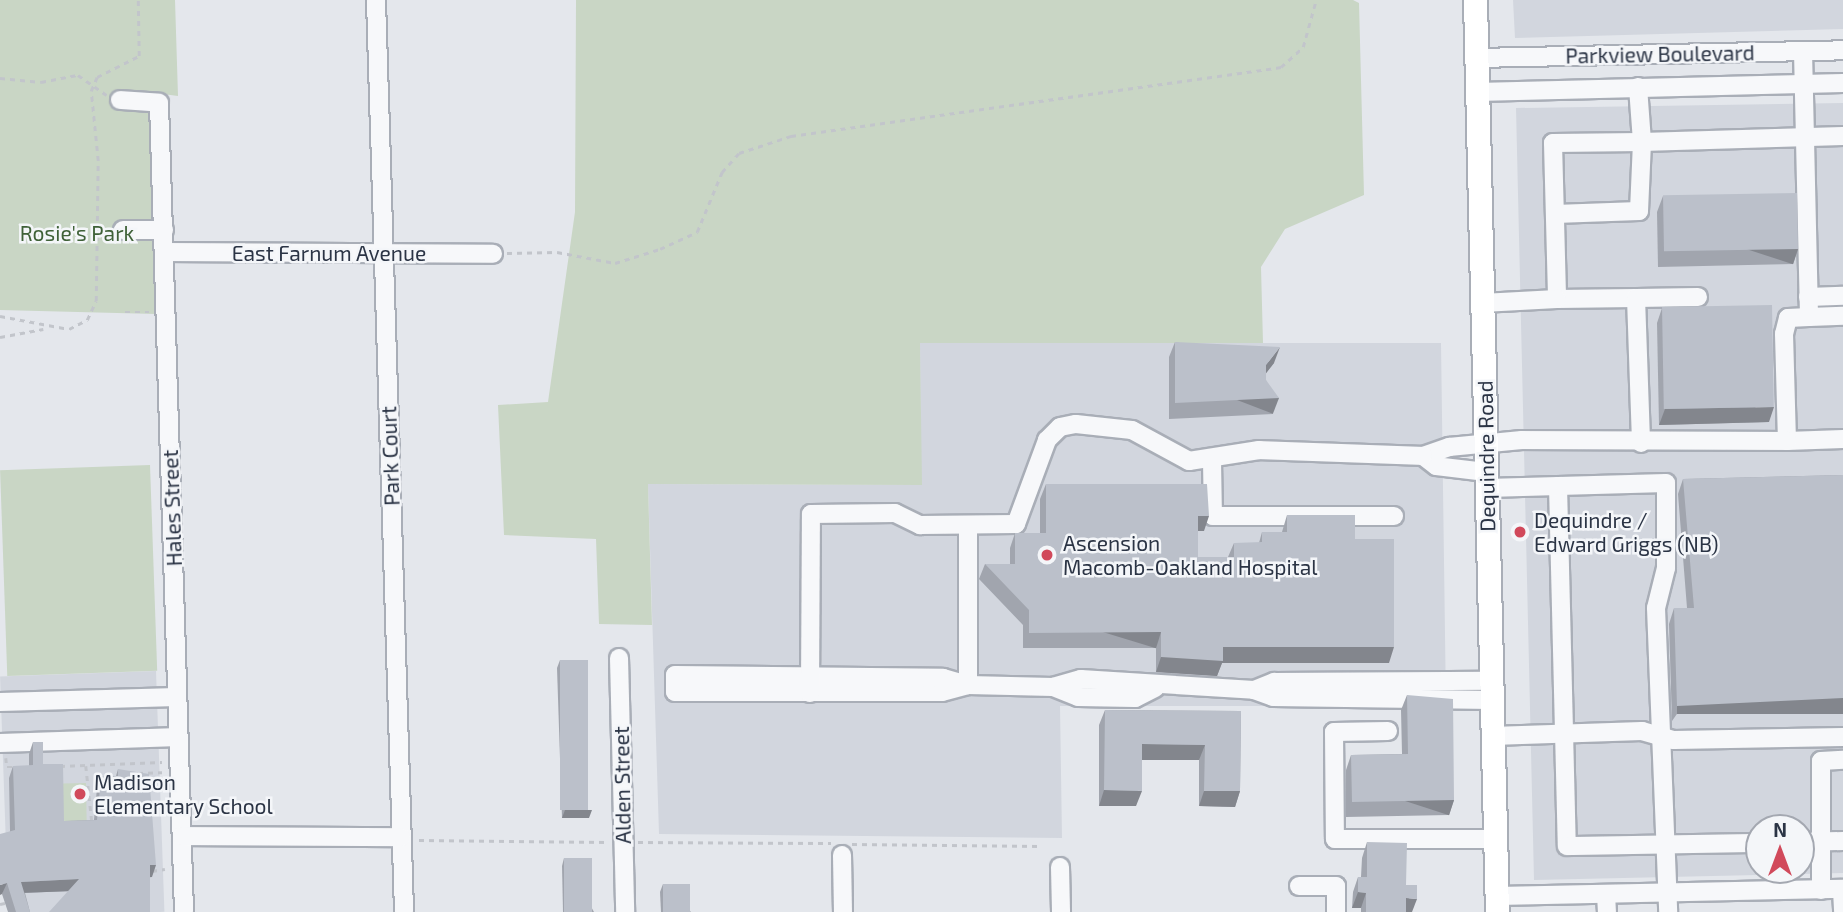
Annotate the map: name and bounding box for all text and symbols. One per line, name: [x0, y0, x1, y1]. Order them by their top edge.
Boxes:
street label: Parkview Boulevard: [1565, 40, 1755, 68]
park label: Rosie's Park: [20, 220, 134, 246]
street label: East Farnum Avenue: [231, 240, 427, 266]
street label: Dequindre Road: [1472, 380, 1500, 532]
street label: Park Court: [376, 406, 404, 506]
street label: Hales Street: [157, 449, 187, 567]
place label: Dequindre / Edward Griggs (NB): [1534, 507, 1719, 557]
marker: Dequindre / Edward Griggs (NB): [1512, 524, 1528, 540]
place label: Ascension Macomb-Oakland Hospital: [1063, 530, 1317, 580]
marker: Ascension Macomb-Oakland Hospital: [1037, 545, 1057, 565]
street label: Alden Street: [608, 726, 636, 844]
place label: Madison Elementary School: [94, 769, 273, 819]
marker: Madison Elementary School: [72, 786, 88, 802]
north arrow: [1745, 814, 1815, 884]
text: N: [1773, 818, 1787, 841]

